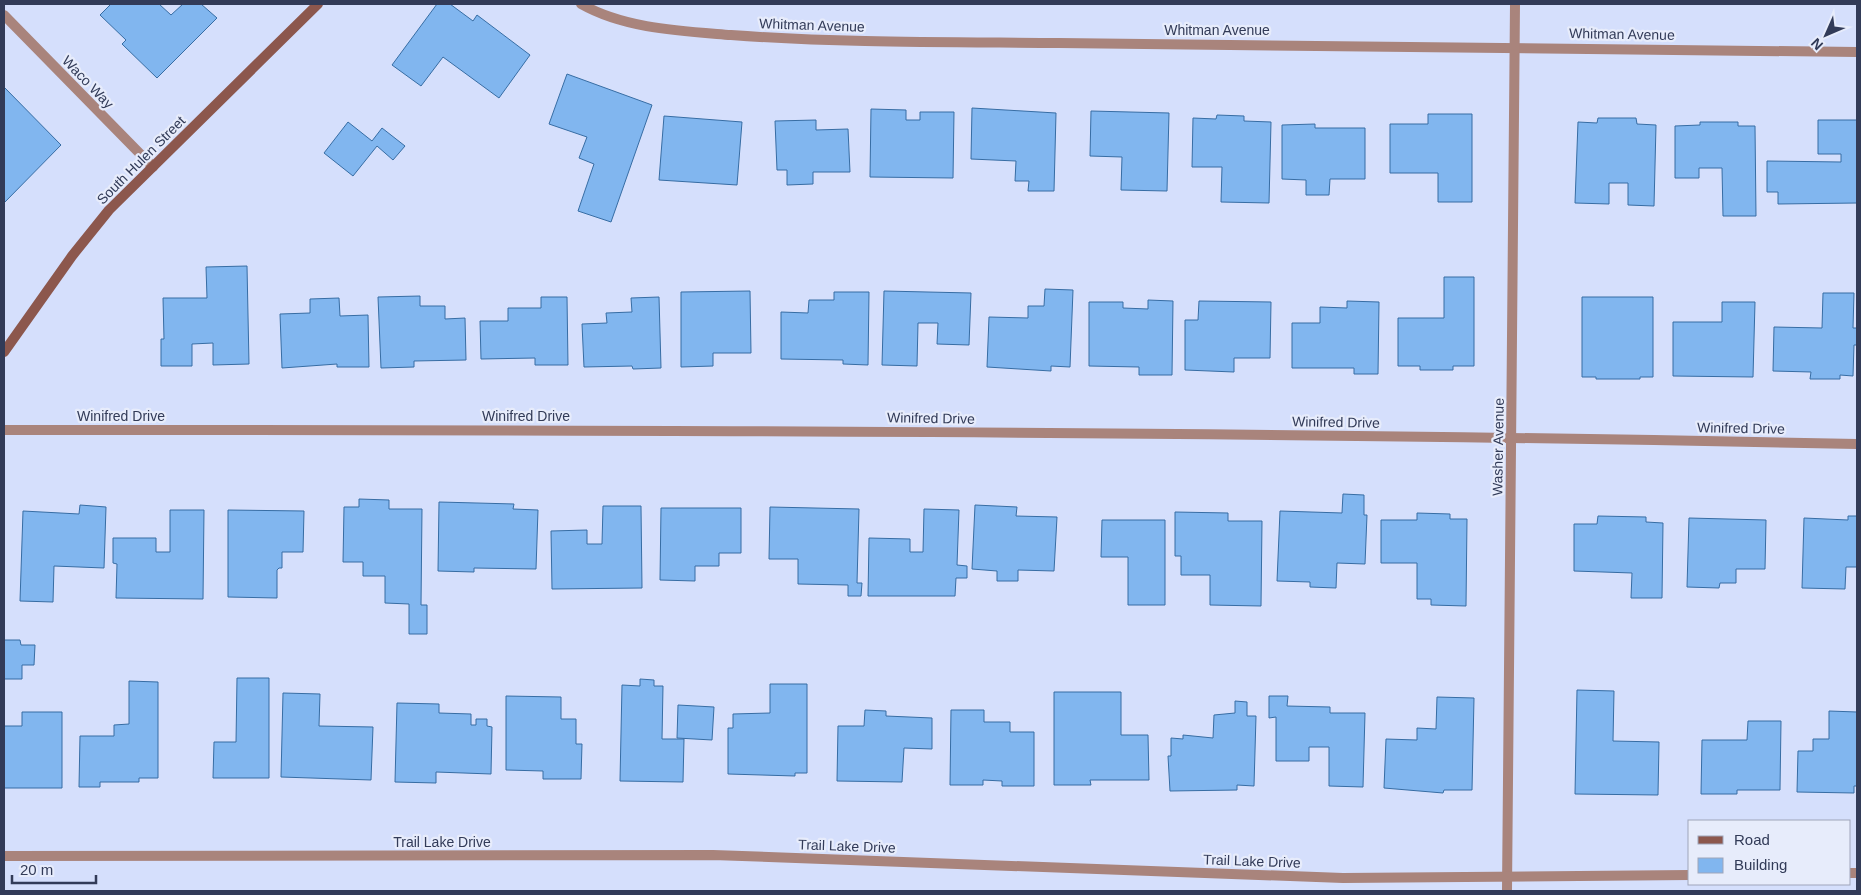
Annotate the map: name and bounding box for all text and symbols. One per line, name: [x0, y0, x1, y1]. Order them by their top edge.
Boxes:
north arrow: [1801, 10, 1851, 60]
street label: Whitman Avenue: [759, 15, 865, 35]
street label: Whitman Avenue: [1164, 22, 1270, 38]
street label: Whitman Avenue: [1569, 25, 1675, 43]
text: N: [1808, 35, 1826, 53]
street label: Waco Way: [59, 52, 117, 112]
street label: South Hulen Street: [94, 112, 189, 207]
street label: Washer Avenue: [1489, 398, 1507, 496]
street label: Winifred Drive: [77, 408, 165, 424]
street label: Winifred Drive: [482, 408, 570, 424]
street label: Winifred Drive: [887, 409, 975, 427]
street label: Winifred Drive: [1292, 413, 1380, 431]
street label: Winifred Drive: [1697, 419, 1785, 437]
legend: [1688, 820, 1851, 885]
text: Road: [1734, 831, 1770, 848]
street label: Trail Lake Drive: [393, 834, 491, 850]
street label: Trail Lake Drive: [798, 836, 896, 856]
street label: Trail Lake Drive: [1203, 851, 1301, 871]
scale bar: [12, 852, 96, 884]
text: Building: [1734, 856, 1787, 873]
text: 20 m: [20, 861, 53, 878]

